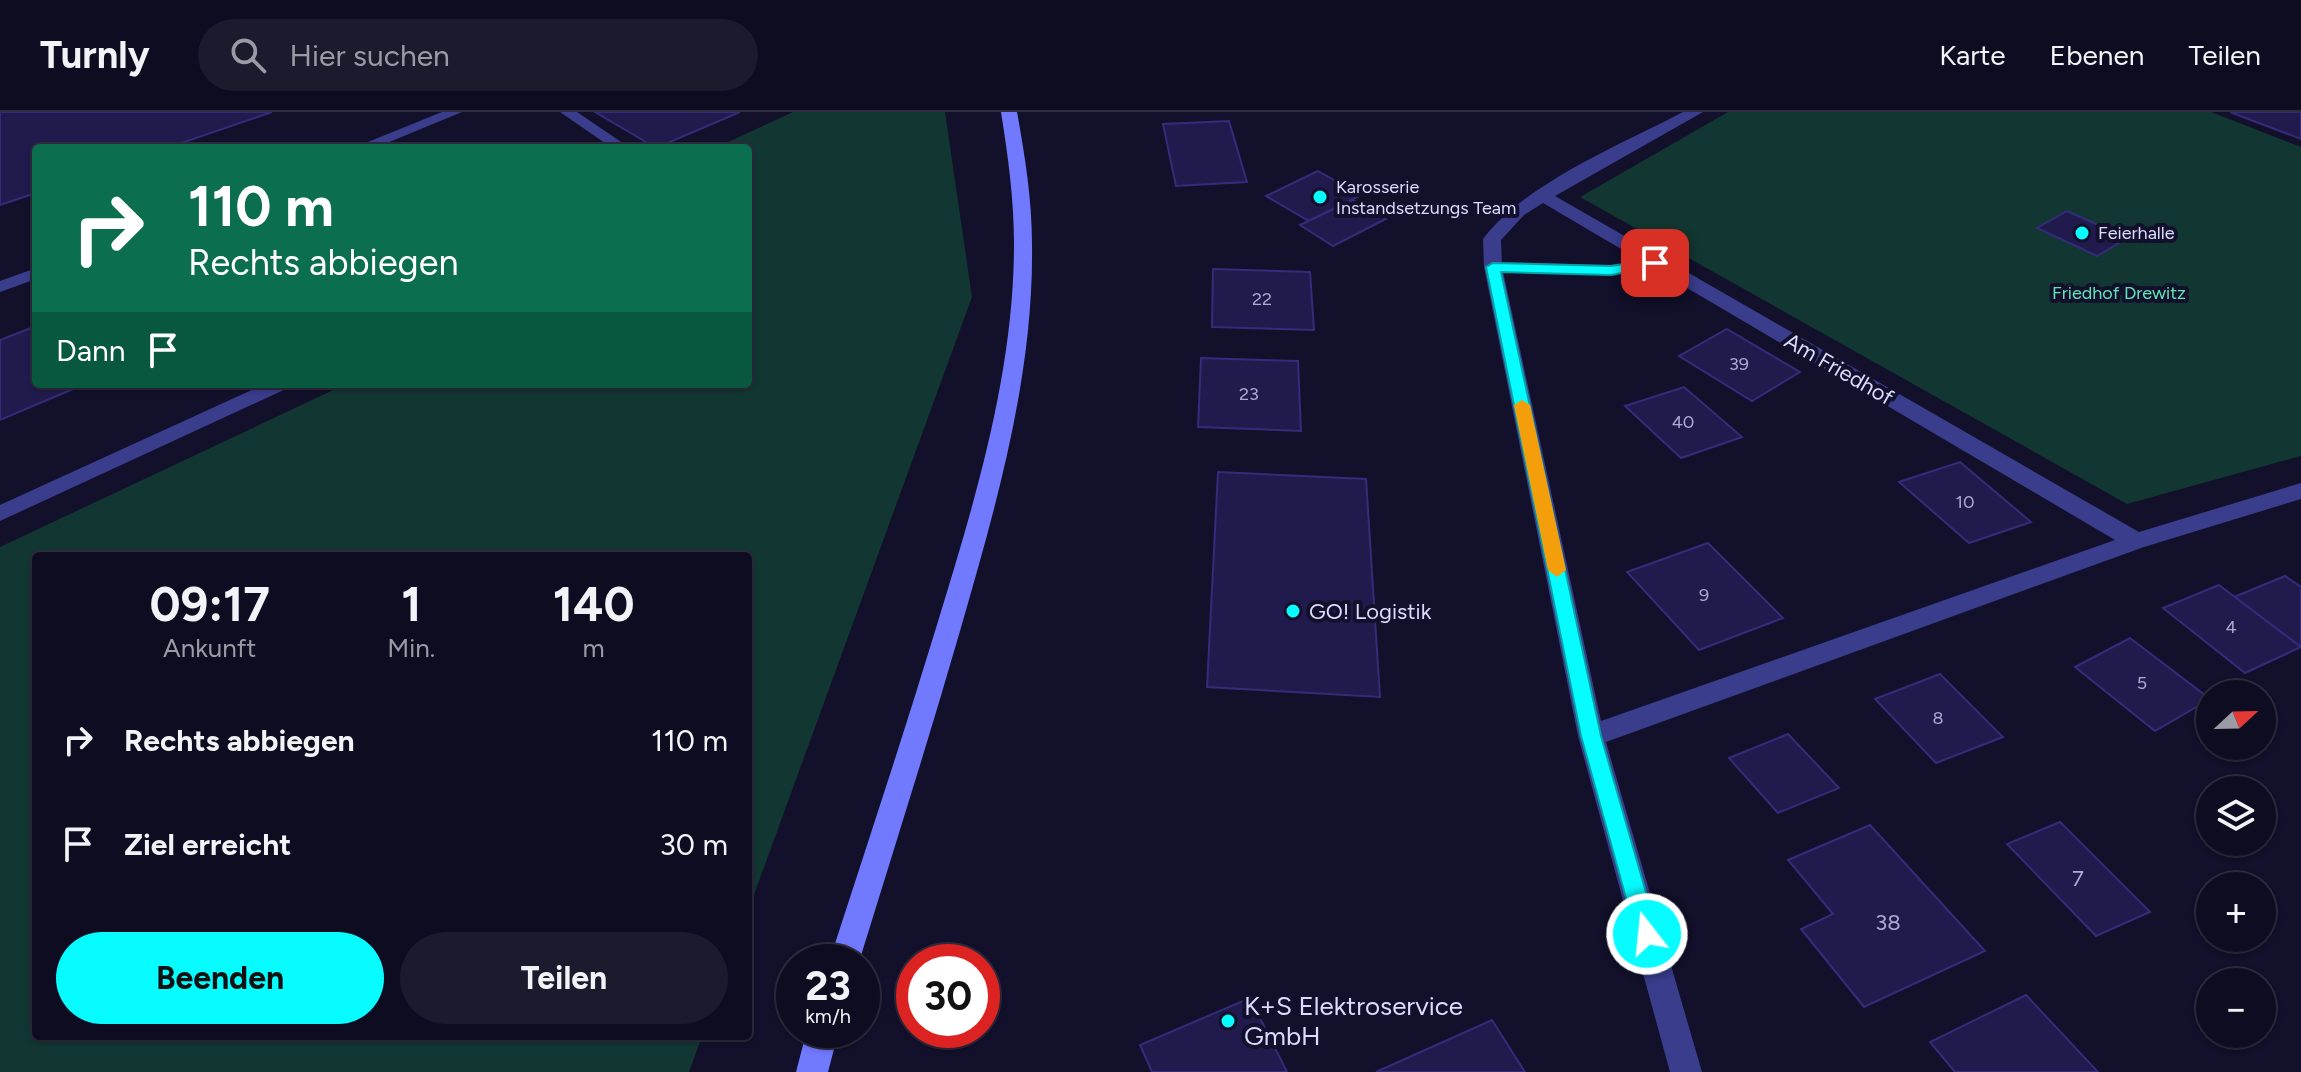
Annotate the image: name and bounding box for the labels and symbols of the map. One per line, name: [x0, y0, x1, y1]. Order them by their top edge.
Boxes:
place label: Karosserie Instandsetzungs Team: [1336, 176, 1516, 219]
marker: Karosserie Instandsetzungs Team: [1311, 188, 1329, 206]
place label: Feierhalle: [2098, 222, 2175, 244]
marker: Feierhalle: [2073, 224, 2091, 242]
pin: [1621, 229, 1689, 297]
park label: Friedhof Drewitz: [2052, 282, 2186, 304]
house number: 22: [1252, 288, 1272, 310]
street label: Am Friedhof: [1780, 327, 1899, 411]
house number: 39: [1729, 353, 1749, 375]
house number: 23: [1239, 383, 1259, 405]
house number: 40: [1672, 411, 1694, 433]
house number: 10: [1956, 491, 1974, 513]
house number: 9: [1699, 584, 1709, 606]
place label: GO! Logistik: [1309, 598, 1432, 625]
marker: GO! Logistik: [1284, 602, 1302, 620]
house number: 4: [2225, 616, 2237, 638]
house number: 5: [2137, 672, 2147, 694]
north arrow: [2196, 680, 2276, 760]
house number: 8: [1932, 707, 1944, 729]
house number: 7: [2072, 865, 2084, 892]
position arrow: [1605, 892, 1689, 976]
house number: 38: [1875, 909, 1901, 936]
speed limit sign: 30: [896, 944, 1000, 1048]
place label: K+S Elektroservice GmbH: [1244, 990, 1463, 1052]
marker: K+S Elektroservice GmbH: [1219, 1012, 1237, 1030]

